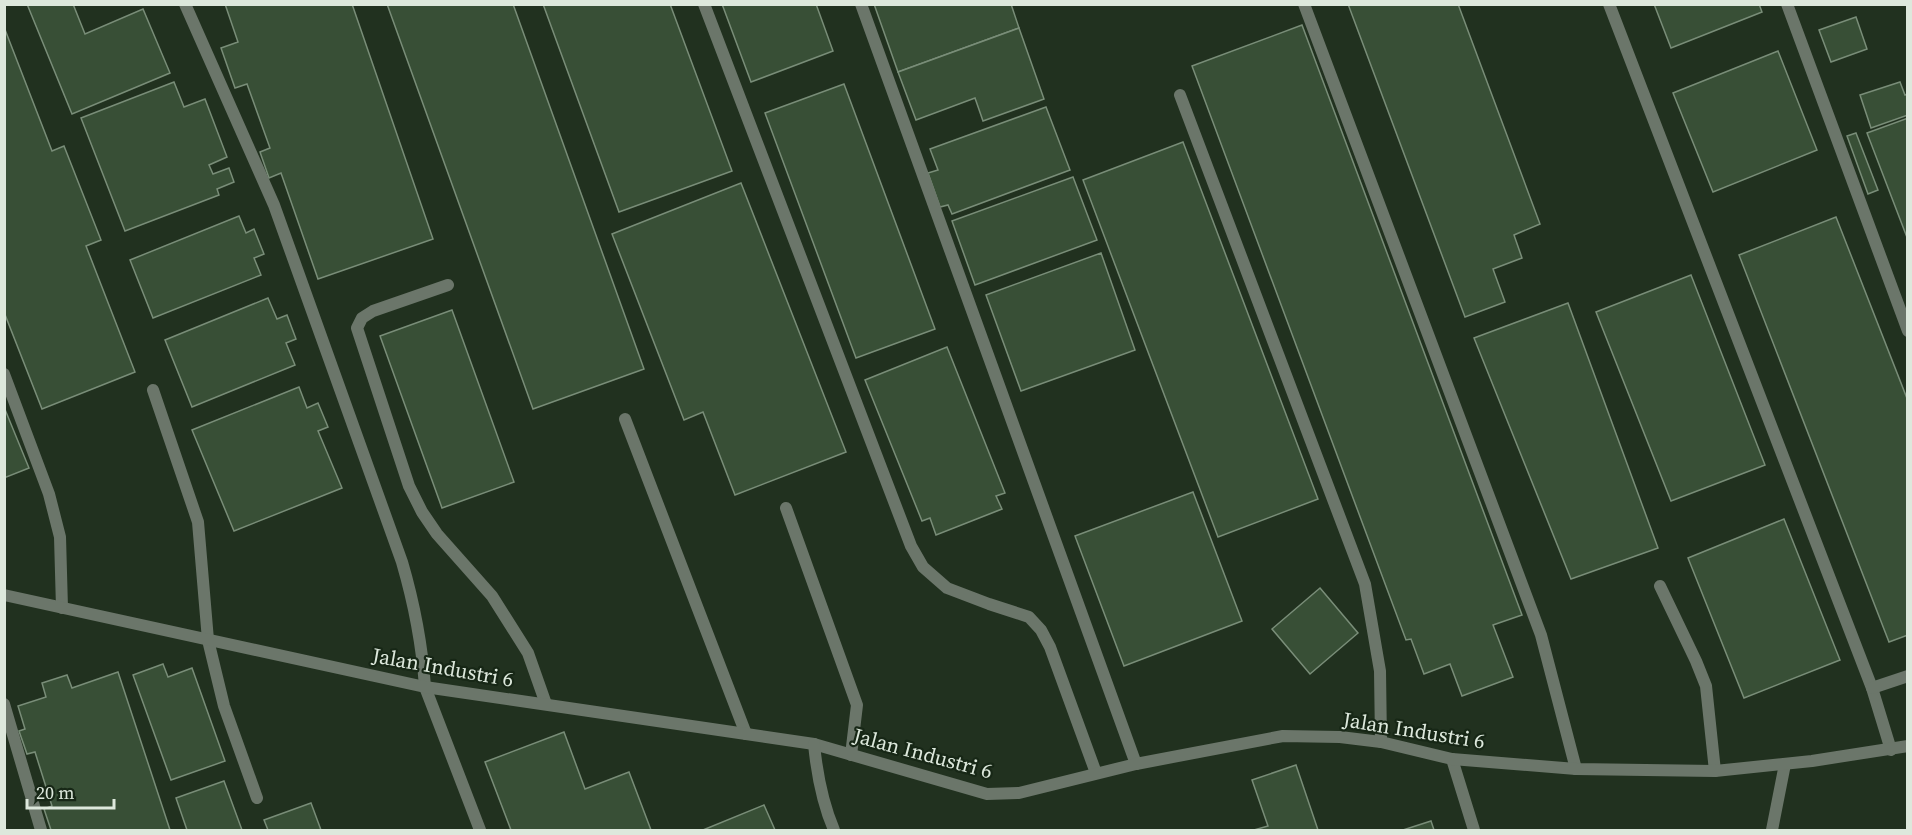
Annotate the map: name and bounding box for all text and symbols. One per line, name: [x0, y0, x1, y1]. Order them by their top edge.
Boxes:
street label: Jalan Industri 6: [369, 640, 516, 694]
street label: Jalan Industri 6: [1340, 704, 1487, 756]
street label: Jalan Industri 6: [849, 720, 996, 786]
scale bar: [27, 772, 114, 810]
text: 20 m: [36, 780, 74, 805]

